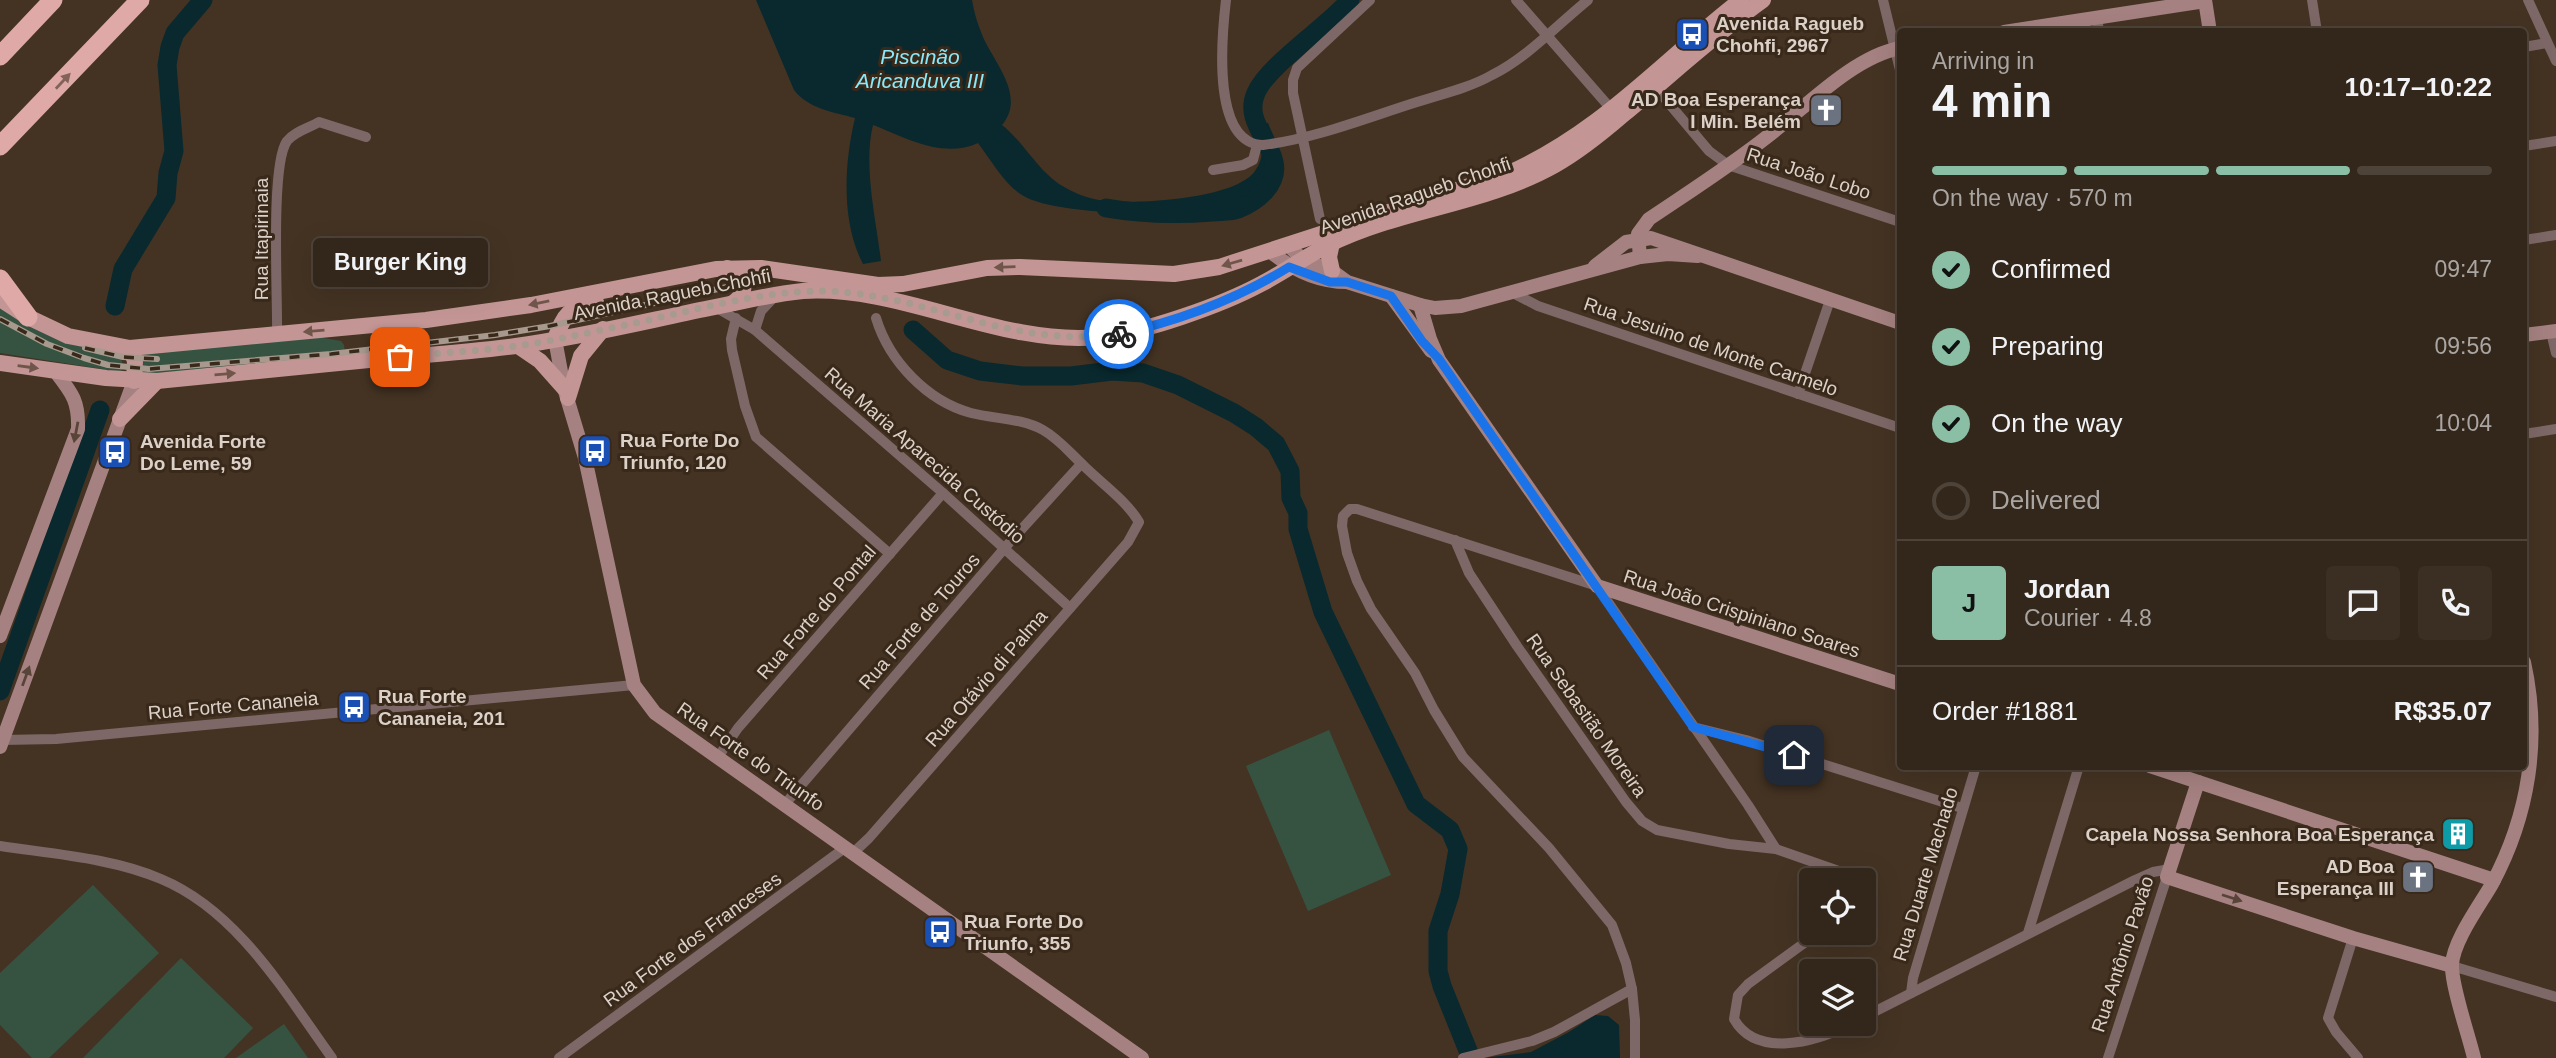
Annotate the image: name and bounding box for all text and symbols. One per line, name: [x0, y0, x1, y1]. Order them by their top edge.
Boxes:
place label: Avenida Ragueb Chohfi, 2967: [1716, 13, 1864, 56]
bus stop icon: Avenida Ragueb Chohfi, 2967: [1673, 15, 1711, 53]
water label: Piscinão Aricanduva III: [854, 45, 984, 92]
text: Arriving in: [1932, 48, 2034, 74]
one-way arrow: [55, 72, 71, 90]
text: 10:17–10:22: [2345, 72, 2492, 102]
text: 4 min: [1932, 75, 2052, 127]
place label: AD Boa Esperança I Min. Belém: [1631, 89, 1801, 132]
church icon: AD Boa Esperança I Min. Belém: [1807, 91, 1845, 129]
street label: Rua João Lobo: [1744, 144, 1873, 203]
street label: Avenida Ragueb Chohfi: [1317, 153, 1513, 238]
street label: Rua Itapirinaia: [251, 177, 272, 300]
text: On the way · 570 m: [1932, 185, 2133, 211]
callout: Burger King: [312, 238, 488, 287]
text: Burger King: [334, 249, 467, 275]
icon: check: [1932, 251, 1970, 289]
text: Confirmed: [1991, 254, 2111, 284]
text: 09:47: [2434, 256, 2492, 282]
one-way arrow: [1221, 259, 1242, 269]
one-way arrow: [994, 262, 1016, 273]
street label: Avenida Ragueb Chohfi: [572, 265, 772, 324]
street label: Rua Jesuino de Monte Carmelo: [1581, 293, 1841, 400]
one-way arrow: [528, 297, 550, 308]
courier: [1084, 299, 1154, 369]
icon: bike: [1100, 315, 1138, 353]
one-way arrow: [302, 326, 324, 337]
pin: [370, 327, 430, 387]
icon: check: [1932, 328, 1970, 366]
text: Preparing: [1991, 331, 2104, 361]
text: 09:56: [2434, 333, 2492, 359]
icon: bag: [381, 338, 419, 376]
one-way arrow: [17, 362, 39, 373]
street label: Rua Maria Aparecida Custódio: [821, 363, 1029, 548]
one-way arrow: [214, 368, 236, 379]
icon: check: [1932, 405, 1970, 443]
text: On the way: [1991, 408, 2123, 438]
text: 10:04: [2434, 410, 2492, 436]
one-way arrow: [70, 421, 81, 443]
place label: Rua Forte Do Triunfo, 120: [620, 430, 739, 473]
place label: Avenida Forte Do Leme, 59: [140, 431, 266, 474]
bus stop icon: Rua Forte Do Triunfo, 120: [576, 432, 614, 470]
bus stop icon: Avenida Forte Do Leme, 59: [96, 433, 134, 471]
text: Delivered: [1991, 485, 2101, 515]
street label: Rua Forte do Pontal: [753, 541, 880, 683]
street label: Rua Forte de Touros: [855, 549, 984, 693]
street label: Rua João Crispiniano Soares: [1621, 565, 1863, 662]
button: chat: [2326, 566, 2400, 640]
button: phone: [2418, 566, 2492, 640]
text: Jordan: [2024, 574, 2111, 604]
text: J: [1962, 588, 1976, 618]
street label: Rua Otávio di Palma: [921, 605, 1052, 751]
text: Courier · 4.8: [2024, 605, 2152, 631]
street label: Rua Sebastião Moreira: [1522, 630, 1651, 801]
one-way arrow: [21, 666, 32, 687]
place label: Rua Forte Cananeia, 201: [378, 686, 505, 729]
street label: Rua Forte Cananeia: [147, 688, 320, 723]
bus stop icon: Rua Forte Cananeia, 201: [335, 688, 373, 726]
text: Order #1881: [1932, 696, 2078, 726]
text: R$35.07: [2394, 696, 2492, 726]
street label: Rua Forte do Triunfo: [673, 698, 828, 815]
pin: [1764, 725, 1824, 785]
icon: home: [1775, 736, 1813, 774]
street label: Rua Duarte Machado: [1889, 785, 1962, 964]
building icon: Capela Nossa Senhora Boa Esperança: [2439, 815, 2477, 853]
place label: Capela Nossa Senhora Boa Esperança: [2086, 824, 2434, 845]
place label: AD Boa Esperança III: [2277, 856, 2394, 899]
church icon: AD Boa Esperança III: [2399, 858, 2437, 896]
street label: Rua Forte dos Franceses: [599, 868, 785, 1011]
map controls: [1799, 868, 1876, 1036]
button: locate: [1799, 868, 1876, 945]
street label: Rua Antônio Pavão: [2087, 874, 2158, 1035]
one-way arrow: [2222, 893, 2243, 904]
place label: Rua Forte Do Triunfo, 355: [964, 911, 1083, 954]
bus stop icon: Rua Forte Do Triunfo, 355: [921, 913, 959, 951]
button: layers: [1799, 959, 1876, 1036]

